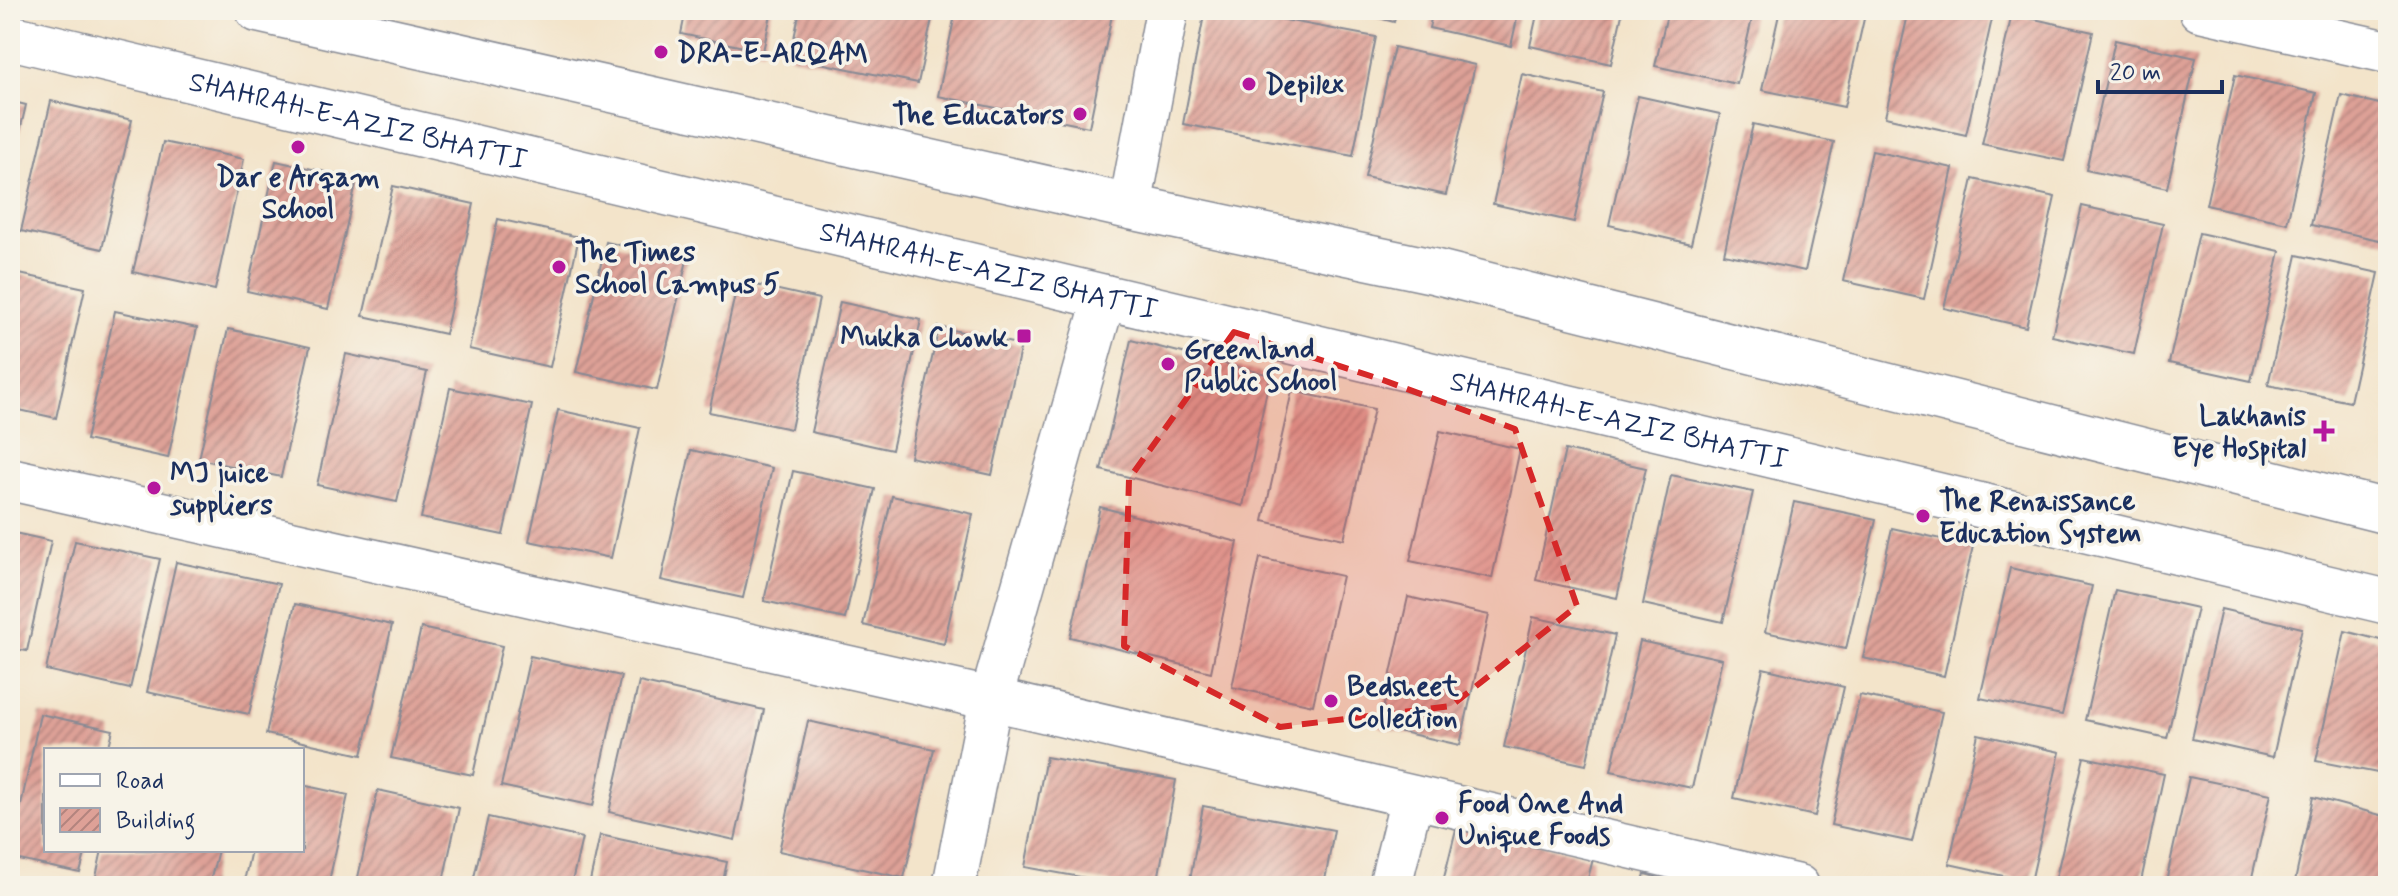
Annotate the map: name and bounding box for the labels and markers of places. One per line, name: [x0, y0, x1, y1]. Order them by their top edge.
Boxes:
place label: DRA-E-ARQAM: [677, 36, 868, 73]
marker: DRA-E-ARQAM: [652, 43, 670, 61]
place label: Depilex: [1265, 68, 1344, 105]
marker: Depilex: [1240, 75, 1258, 93]
place label: The Educators: [892, 98, 1064, 135]
marker: The Educators: [1071, 105, 1089, 123]
marker: Dar e Arqam School: [289, 138, 307, 156]
place label: Dar e Arqam School: [216, 160, 380, 229]
place label: The Times School Campus 5: [575, 235, 780, 304]
marker: The Times School Campus 5: [550, 258, 568, 276]
place label: Mukka Chowk: [840, 320, 1008, 357]
marker: Mukka Chowk: [1015, 327, 1033, 345]
place label: Greenland Public School: [1184, 332, 1337, 401]
marker: Greenland Public School: [1159, 355, 1177, 373]
place label: Lakhanis Eye Hospital: [2172, 399, 2306, 468]
marker: Lakhanis Eye Hospital: [2313, 420, 2335, 442]
place label: MJ juice suppliers: [169, 456, 273, 525]
marker: MJ juice suppliers: [145, 479, 163, 497]
place label: The Renaissance Education System: [1939, 484, 2141, 553]
marker: The Renaissance Education System: [1914, 507, 1932, 525]
place label: Bedsheet Collection: [1347, 669, 1459, 738]
marker: Bedsheet Collection: [1322, 692, 1340, 710]
place label: Food One And Unique Foods: [1458, 786, 1623, 855]
marker: Food One And Unique Foods: [1433, 809, 1451, 827]

